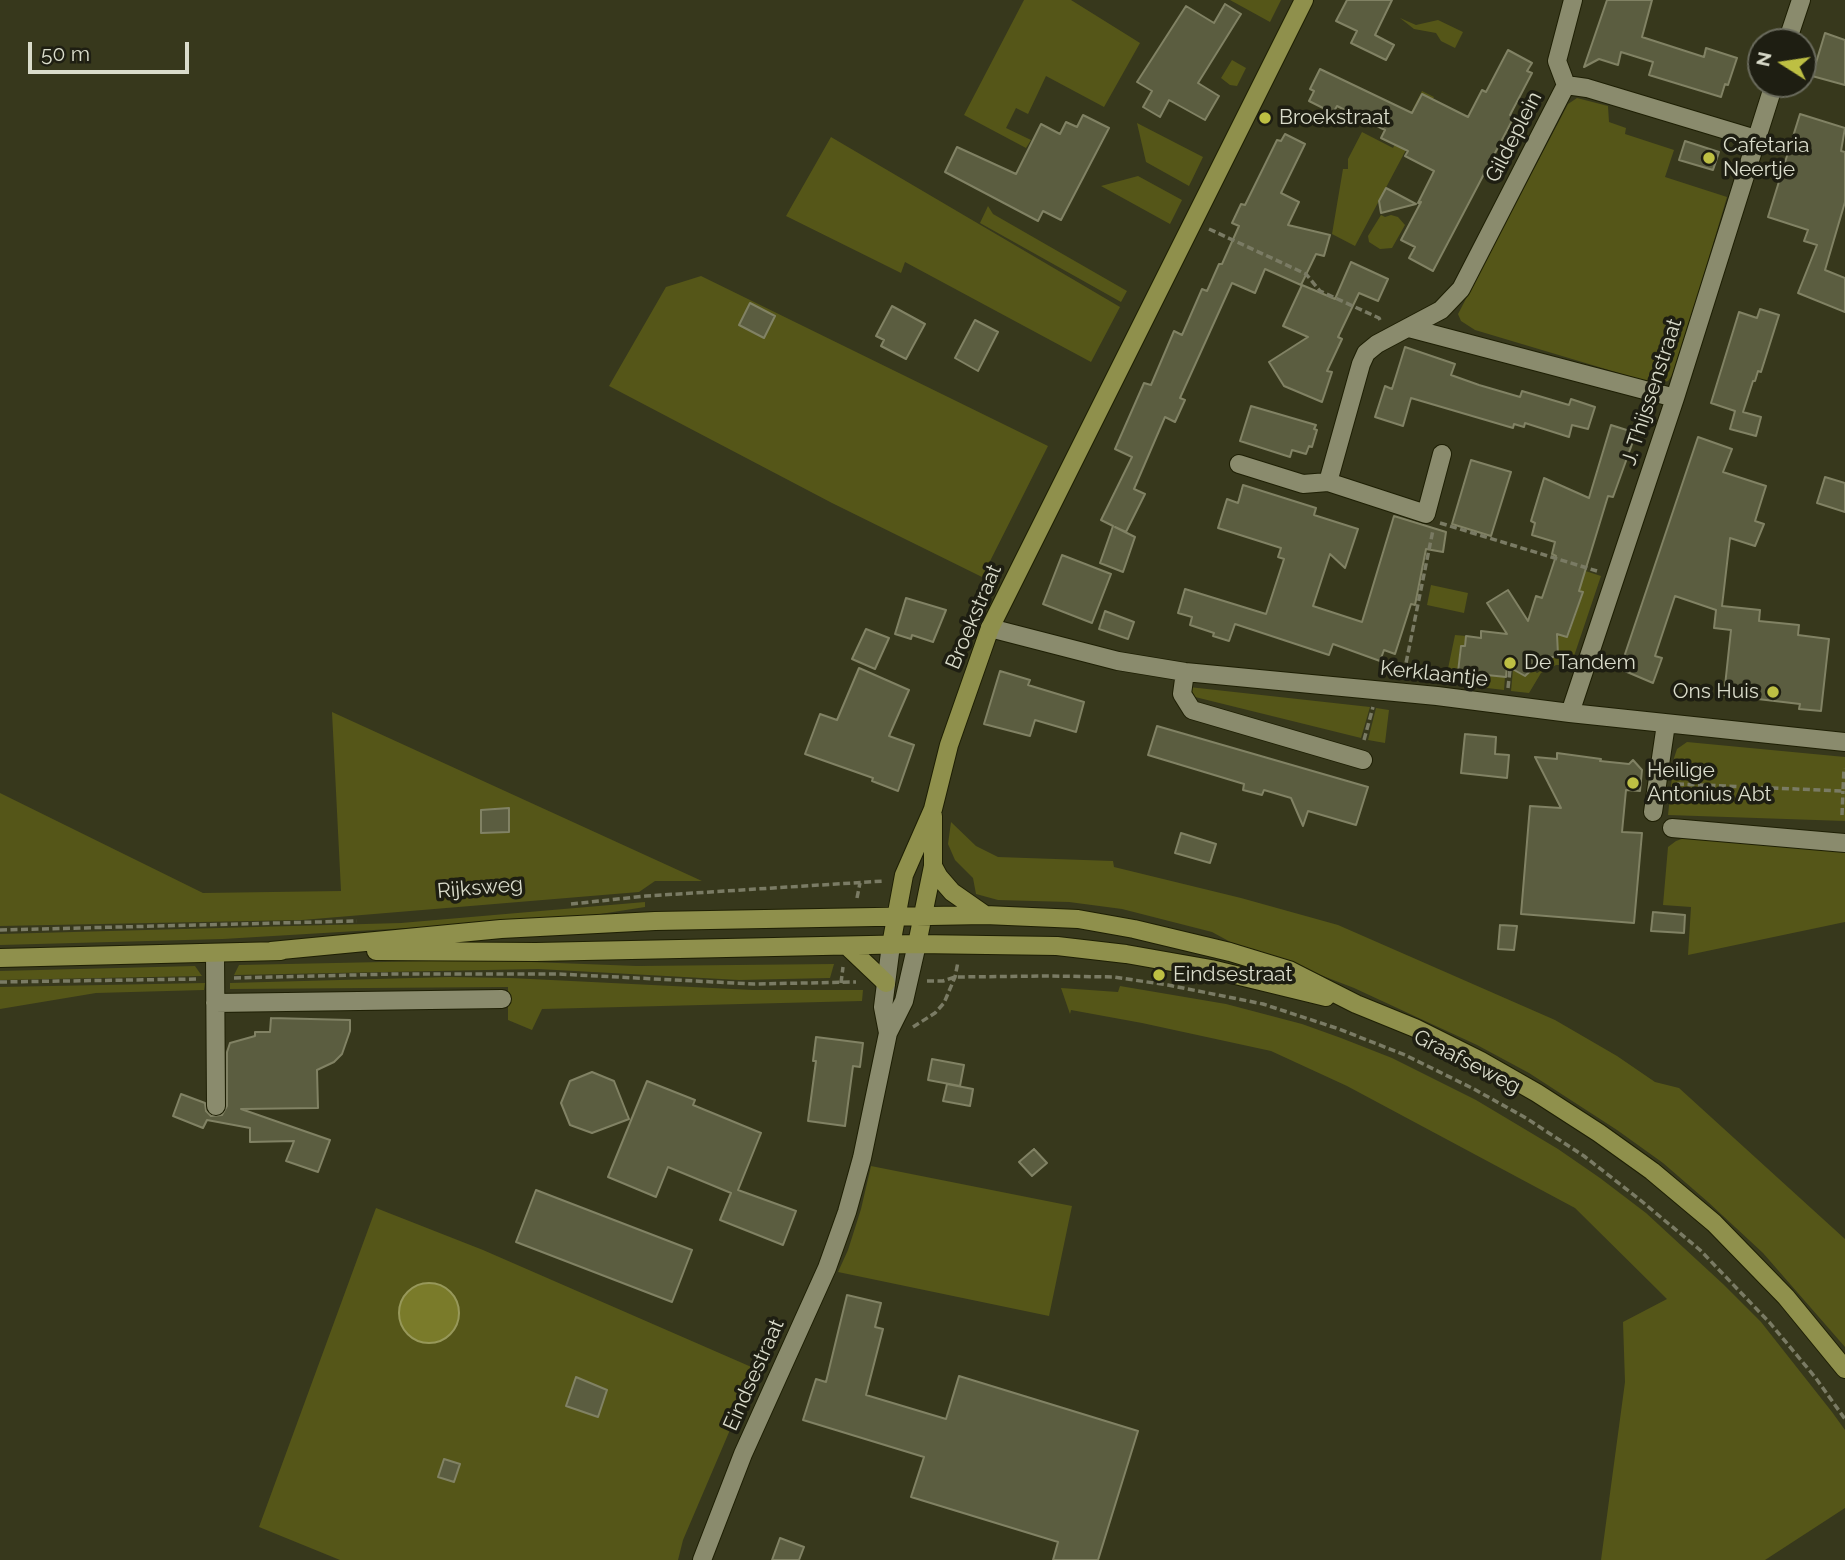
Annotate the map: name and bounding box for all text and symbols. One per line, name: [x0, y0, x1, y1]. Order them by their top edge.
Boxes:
scale bar: [32, 28, 192, 72]
north arrow: [1747, 28, 1817, 98]
text: 50 m: [41, 41, 90, 66]
text: N: [1751, 50, 1776, 68]
street label: Gildeplein: [1480, 87, 1548, 187]
place label: Broekstraat: [1279, 105, 1390, 131]
marker: Broekstraat: [1257, 110, 1273, 126]
place label: Cafetaria Neertje: [1723, 133, 1809, 183]
marker: Cafetaria Neertje: [1701, 150, 1717, 166]
street label: J. Thijssenstraat: [1616, 315, 1688, 469]
street label: Broekstraat: [941, 561, 1007, 673]
place label: De Tandem: [1524, 650, 1636, 676]
marker: De Tandem: [1502, 655, 1518, 671]
street label: Kerklaantje: [1379, 656, 1489, 692]
place label: Ons Huis: [1673, 679, 1759, 705]
marker: Ons Huis: [1765, 684, 1781, 700]
place label: Heilige Antonius Abt: [1647, 758, 1771, 808]
marker: Heilige Antonius Abt: [1625, 775, 1641, 791]
street label: Rijksweg: [436, 872, 524, 904]
place label: Eindsestraat: [1173, 962, 1292, 988]
marker: Eindsestraat: [1151, 967, 1167, 983]
street label: Graafseweg: [1409, 1024, 1525, 1100]
street label: Eindsestraat: [718, 1315, 790, 1435]

